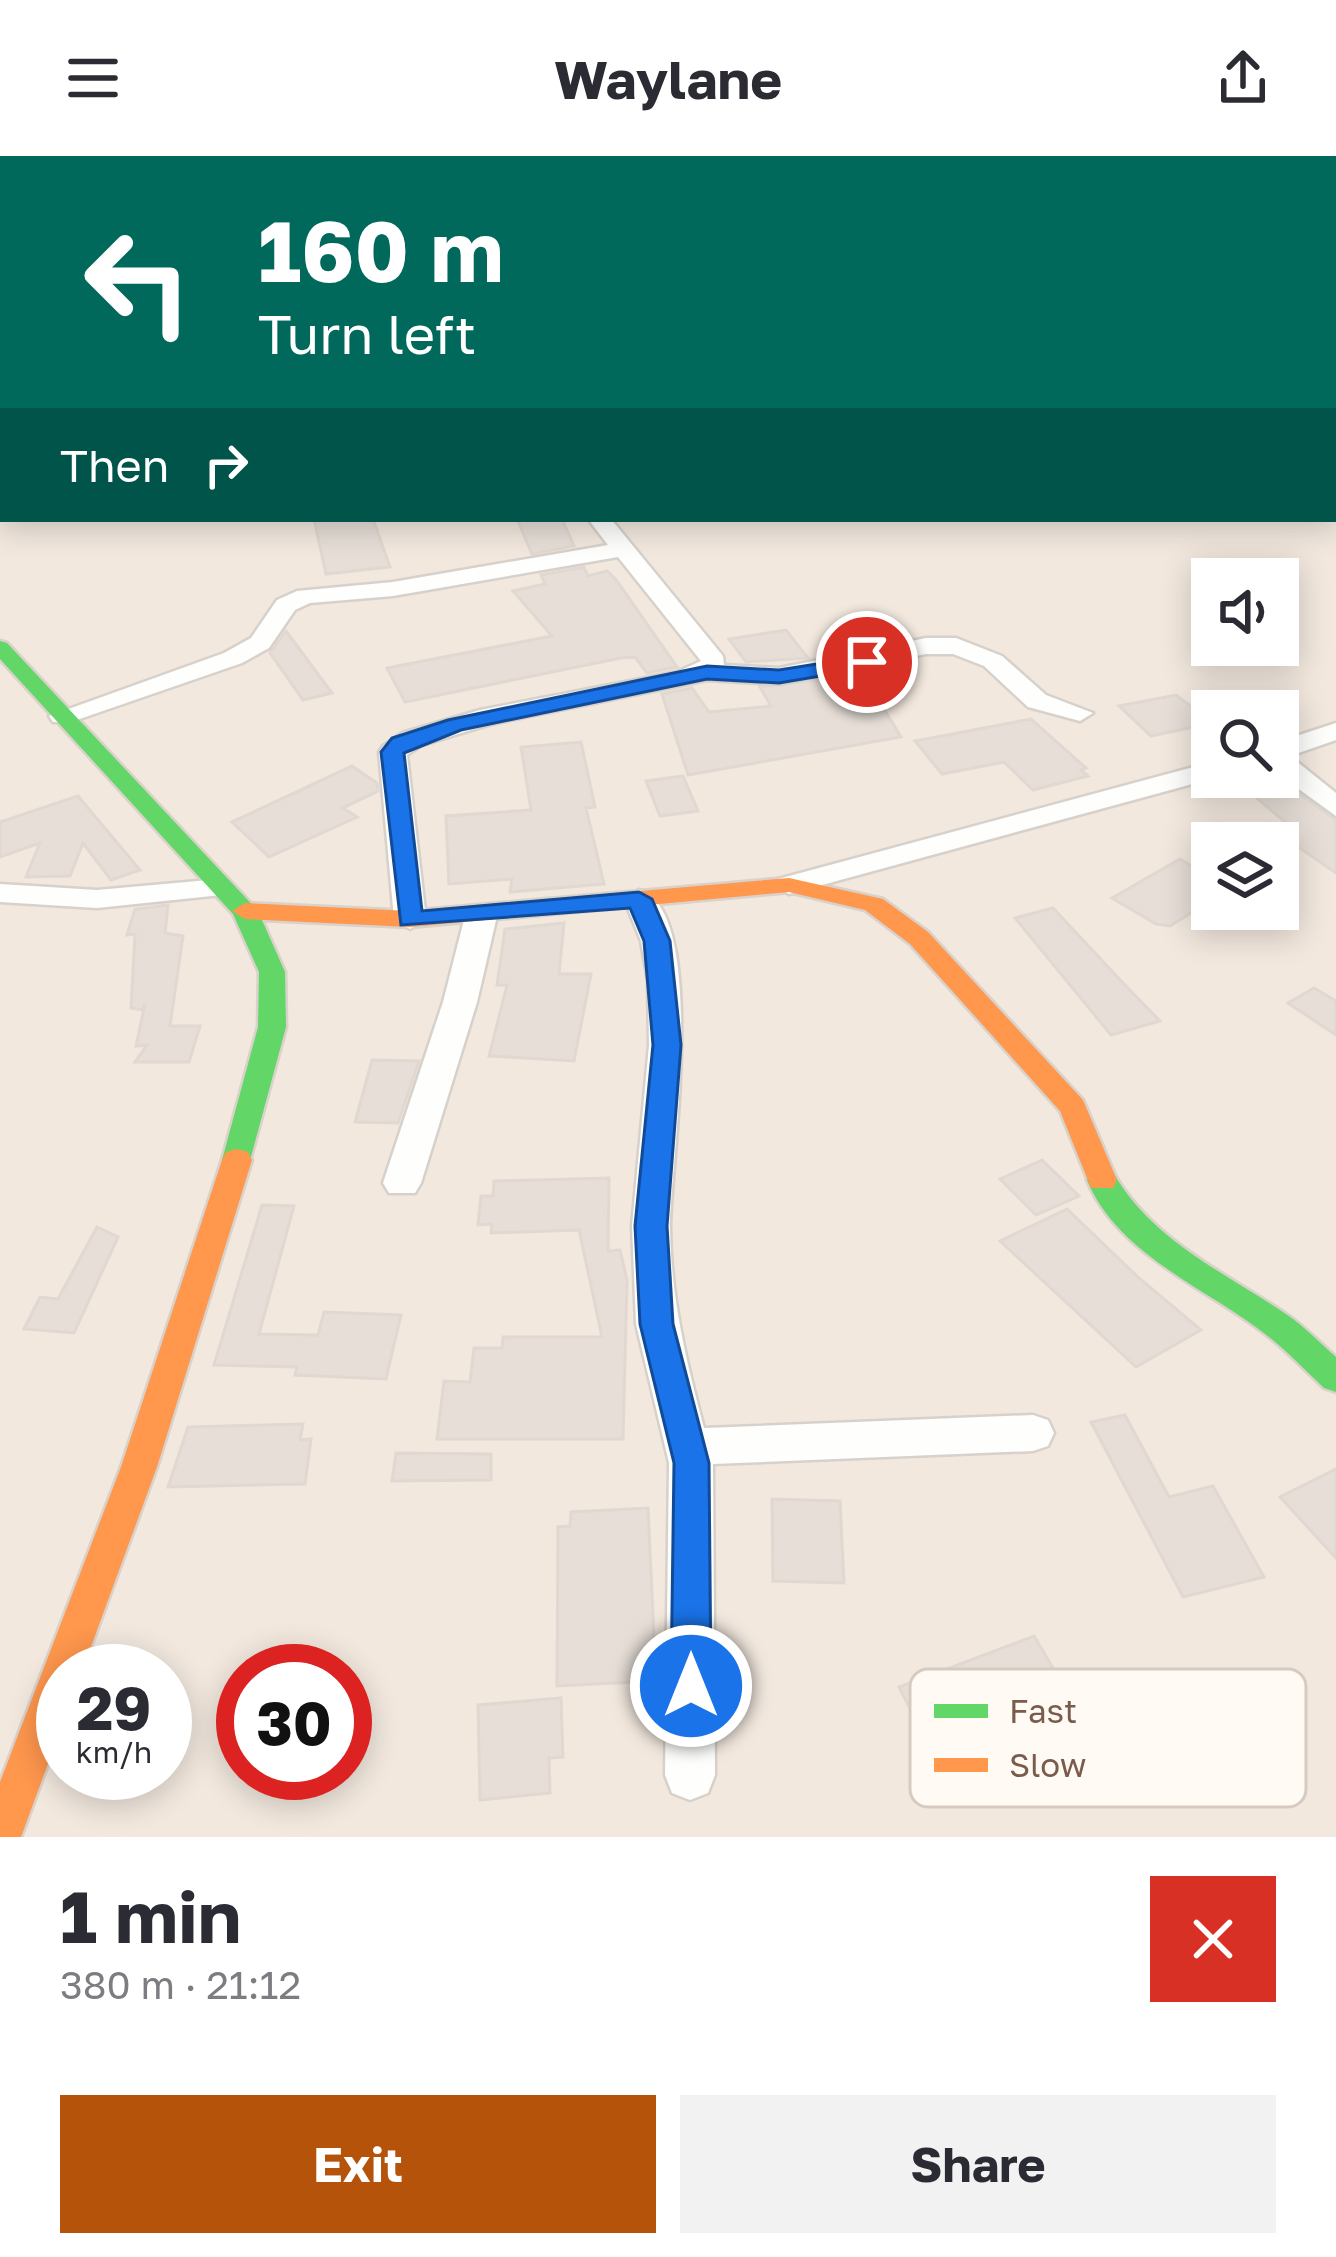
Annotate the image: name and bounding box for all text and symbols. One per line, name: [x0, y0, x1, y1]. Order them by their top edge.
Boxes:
icon: menu: [60, 45, 126, 111]
icon: share: [1210, 45, 1276, 111]
text: Waylane: [554, 46, 782, 111]
text: 160 m: [258, 200, 504, 300]
icon: left: [60, 204, 216, 360]
text: Turn left: [258, 301, 476, 366]
icon: right: [193, 432, 259, 498]
text: Then: [60, 438, 169, 492]
map controls: [1191, 558, 1299, 930]
button: sound: [1191, 558, 1299, 666]
pin: [816, 611, 918, 713]
icon: arrive: [834, 629, 900, 695]
button: search: [1191, 690, 1299, 798]
button: layers: [1191, 822, 1299, 930]
position arrow: [628, 1623, 754, 1749]
speed limit sign: 30: [216, 1644, 372, 1800]
legend: [910, 1669, 1306, 1807]
text: 29: [77, 1671, 151, 1743]
text: Fast: [1009, 1691, 1077, 1730]
text: km/h: [76, 1734, 152, 1770]
text: Slow: [1009, 1745, 1087, 1784]
text: 1 min: [60, 1872, 241, 1959]
button: close: [1150, 1876, 1276, 2002]
text: 380 m · 21:12: [60, 1961, 301, 2008]
button: Exit: [60, 2095, 656, 2233]
button: Share: [680, 2095, 1276, 2233]

